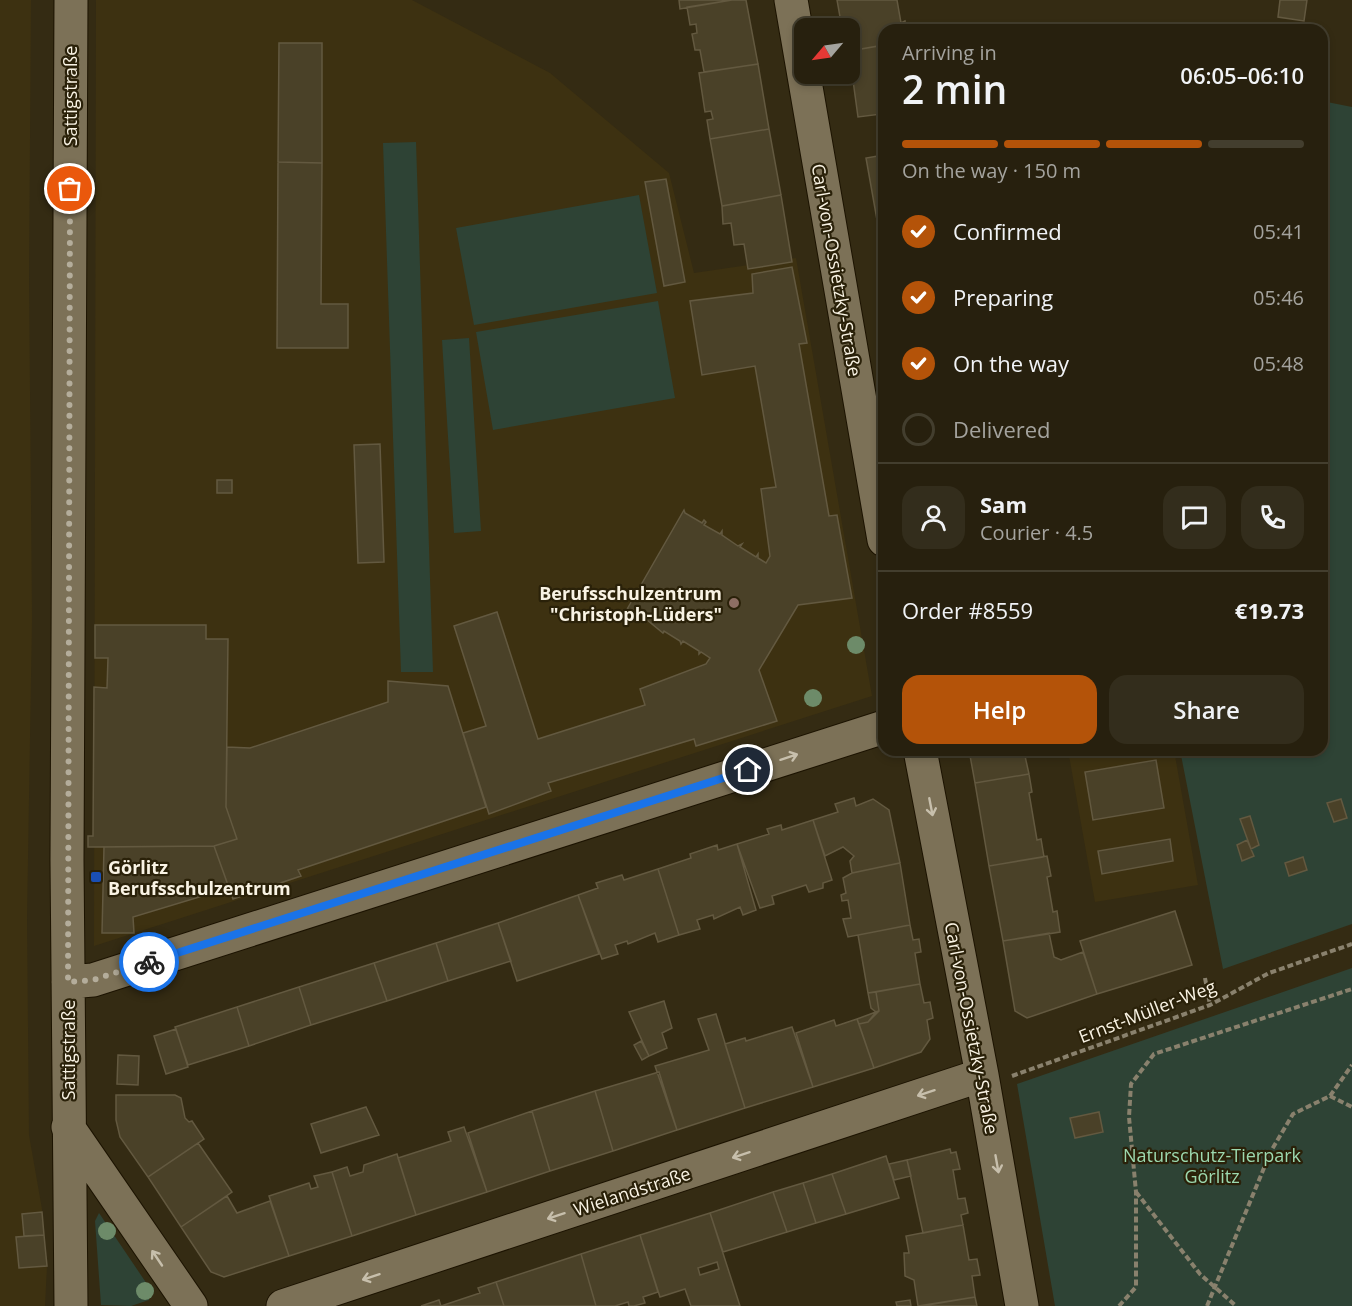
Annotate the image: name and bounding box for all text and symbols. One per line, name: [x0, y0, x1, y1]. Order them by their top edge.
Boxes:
north arrow: [794, 18, 860, 84]
map controls: [794, 18, 860, 84]
text: Arriving in: [902, 39, 997, 66]
street label: Sattigstraße: [58, 46, 82, 146]
text: 06:05–06:10: [1180, 60, 1304, 90]
text: 2 min: [902, 62, 1007, 115]
text: On the way · 150 m: [902, 157, 1081, 184]
street label: Carl-von-Ossietzky-Straße: [806, 162, 868, 378]
pin: [44, 163, 95, 214]
icon: bag: [53, 172, 86, 205]
icon: check: [902, 215, 935, 248]
text: Confirmed: [953, 216, 1062, 246]
text: 05:41: [1253, 218, 1304, 245]
icon: check: [902, 281, 935, 314]
text: Preparing: [953, 282, 1053, 312]
text: 05:46: [1253, 284, 1304, 311]
icon: check: [902, 347, 935, 380]
text: On the way: [953, 348, 1069, 378]
text: 05:48: [1253, 350, 1304, 377]
text: Delivered: [953, 414, 1051, 444]
button: person: [902, 486, 965, 549]
button: chat: [1163, 486, 1226, 549]
button: phone: [1241, 486, 1304, 549]
text: Sam: [980, 489, 1027, 519]
text: Courier · 4.5: [980, 519, 1093, 546]
place label: Berufsschulzentrum "Christoph-Lüders": [539, 581, 722, 626]
text: Order #8559: [902, 595, 1033, 625]
text: €19.73: [1235, 595, 1304, 625]
marker: Berufsschulzentrum "Christoph-Lüders": [727, 596, 741, 610]
button: Help: [902, 675, 1097, 744]
button: Share: [1109, 675, 1304, 744]
pin: [722, 744, 773, 795]
one-way arrow: [779, 751, 798, 762]
icon: home: [731, 753, 764, 786]
one-way arrow: [926, 797, 937, 817]
place label: Görlitz Berufsschulzentrum: [108, 855, 291, 900]
marker: Görlitz Berufsschulzentrum: [89, 870, 103, 884]
street label: Carl-von-Ossietzky-Straße: [940, 920, 1004, 1136]
courier: [119, 932, 179, 992]
icon: bike: [133, 946, 166, 979]
street label: Ernst-Müller-Weg: [1075, 974, 1219, 1048]
street label: Sattigstraße: [56, 1000, 80, 1100]
one-way arrow: [917, 1089, 936, 1100]
park label: Naturschutz-Tierpark Görlitz: [1123, 1143, 1302, 1188]
one-way arrow: [732, 1150, 751, 1161]
one-way arrow: [992, 1154, 1003, 1174]
street label: Wielandstraße: [570, 1161, 694, 1221]
one-way arrow: [547, 1211, 566, 1222]
one-way arrow: [151, 1249, 164, 1266]
one-way arrow: [362, 1272, 381, 1283]

